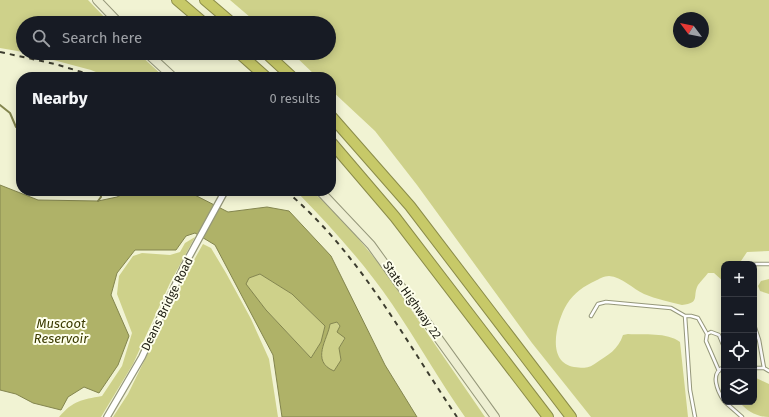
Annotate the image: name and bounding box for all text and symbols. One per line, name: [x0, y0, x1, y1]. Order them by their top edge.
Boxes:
north arrow: [673, 12, 709, 48]
search box: [16, 16, 336, 60]
icon: search: [30, 27, 52, 49]
text: Search here: [62, 29, 142, 47]
text: Nearby: [32, 88, 87, 109]
text: 0 results: [269, 91, 320, 106]
street label: Deans Bridge Road: [138, 255, 196, 353]
street label: State Highway 22: [380, 258, 444, 342]
map controls: [721, 261, 757, 405]
button: +: [721, 261, 757, 297]
button: −: [721, 297, 757, 333]
water label: Muscoot Reservoir: [34, 316, 89, 346]
button: locate: [721, 333, 757, 369]
button: layers: [721, 369, 757, 405]

